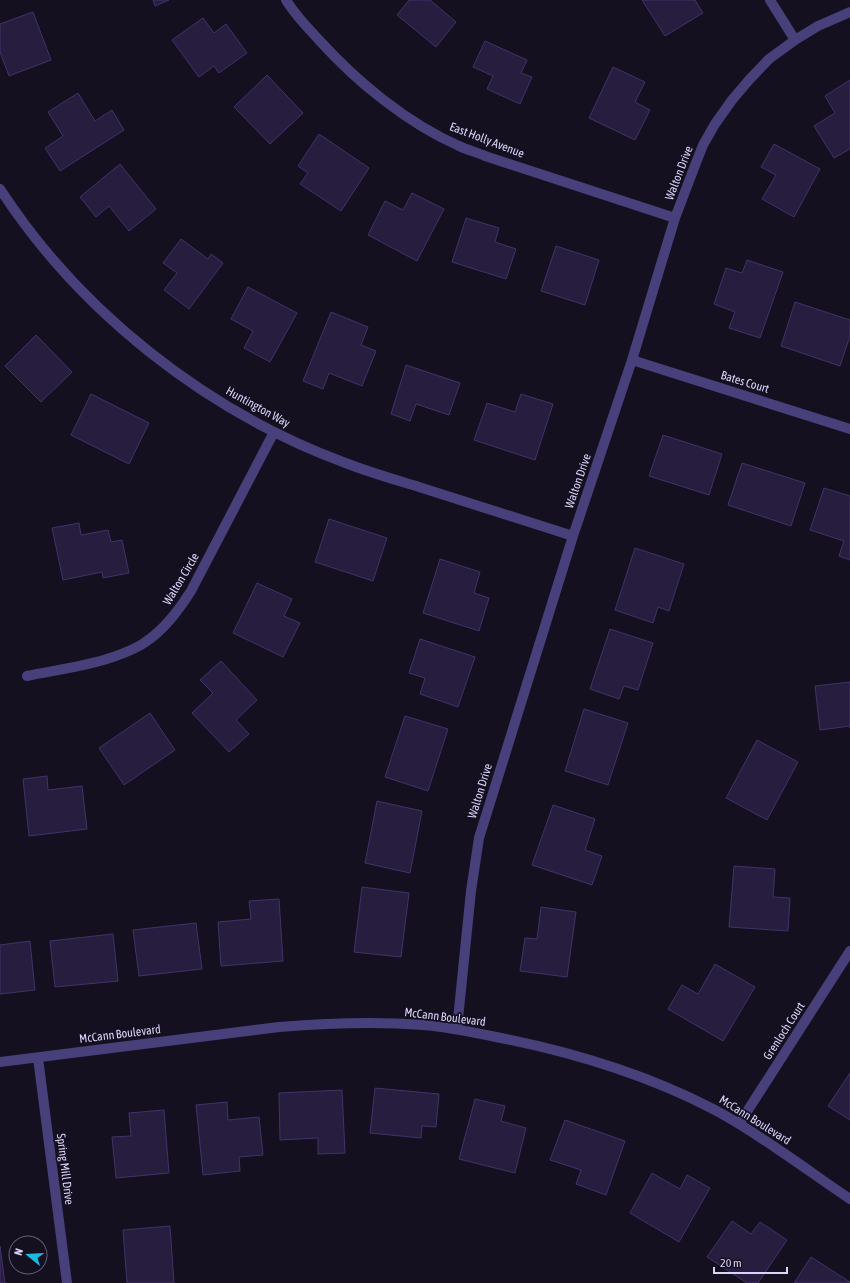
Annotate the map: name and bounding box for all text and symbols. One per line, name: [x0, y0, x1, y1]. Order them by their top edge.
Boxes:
street label: East Holly Avenue: [448, 119, 526, 161]
street label: Walton Drive: [662, 144, 696, 202]
street label: Bates Court: [719, 368, 771, 396]
street label: Huntington Way: [224, 384, 293, 430]
street label: Walton Drive: [562, 452, 594, 510]
street label: Walton Circle: [160, 550, 202, 608]
street label: Walton Drive: [465, 762, 495, 820]
street label: Grenloch Court: [760, 999, 808, 1062]
street label: McCann Boulevard: [404, 1005, 486, 1029]
street label: McCann Boulevard: [79, 1022, 161, 1046]
street label: McCann Boulevard: [717, 1092, 793, 1148]
street label: Spring Mill Drive: [54, 1133, 76, 1205]
north arrow: [8, 1235, 48, 1275]
text: N: [12, 1247, 25, 1257]
scale bar: [714, 1249, 787, 1275]
text: 20 m: [720, 1256, 742, 1270]

